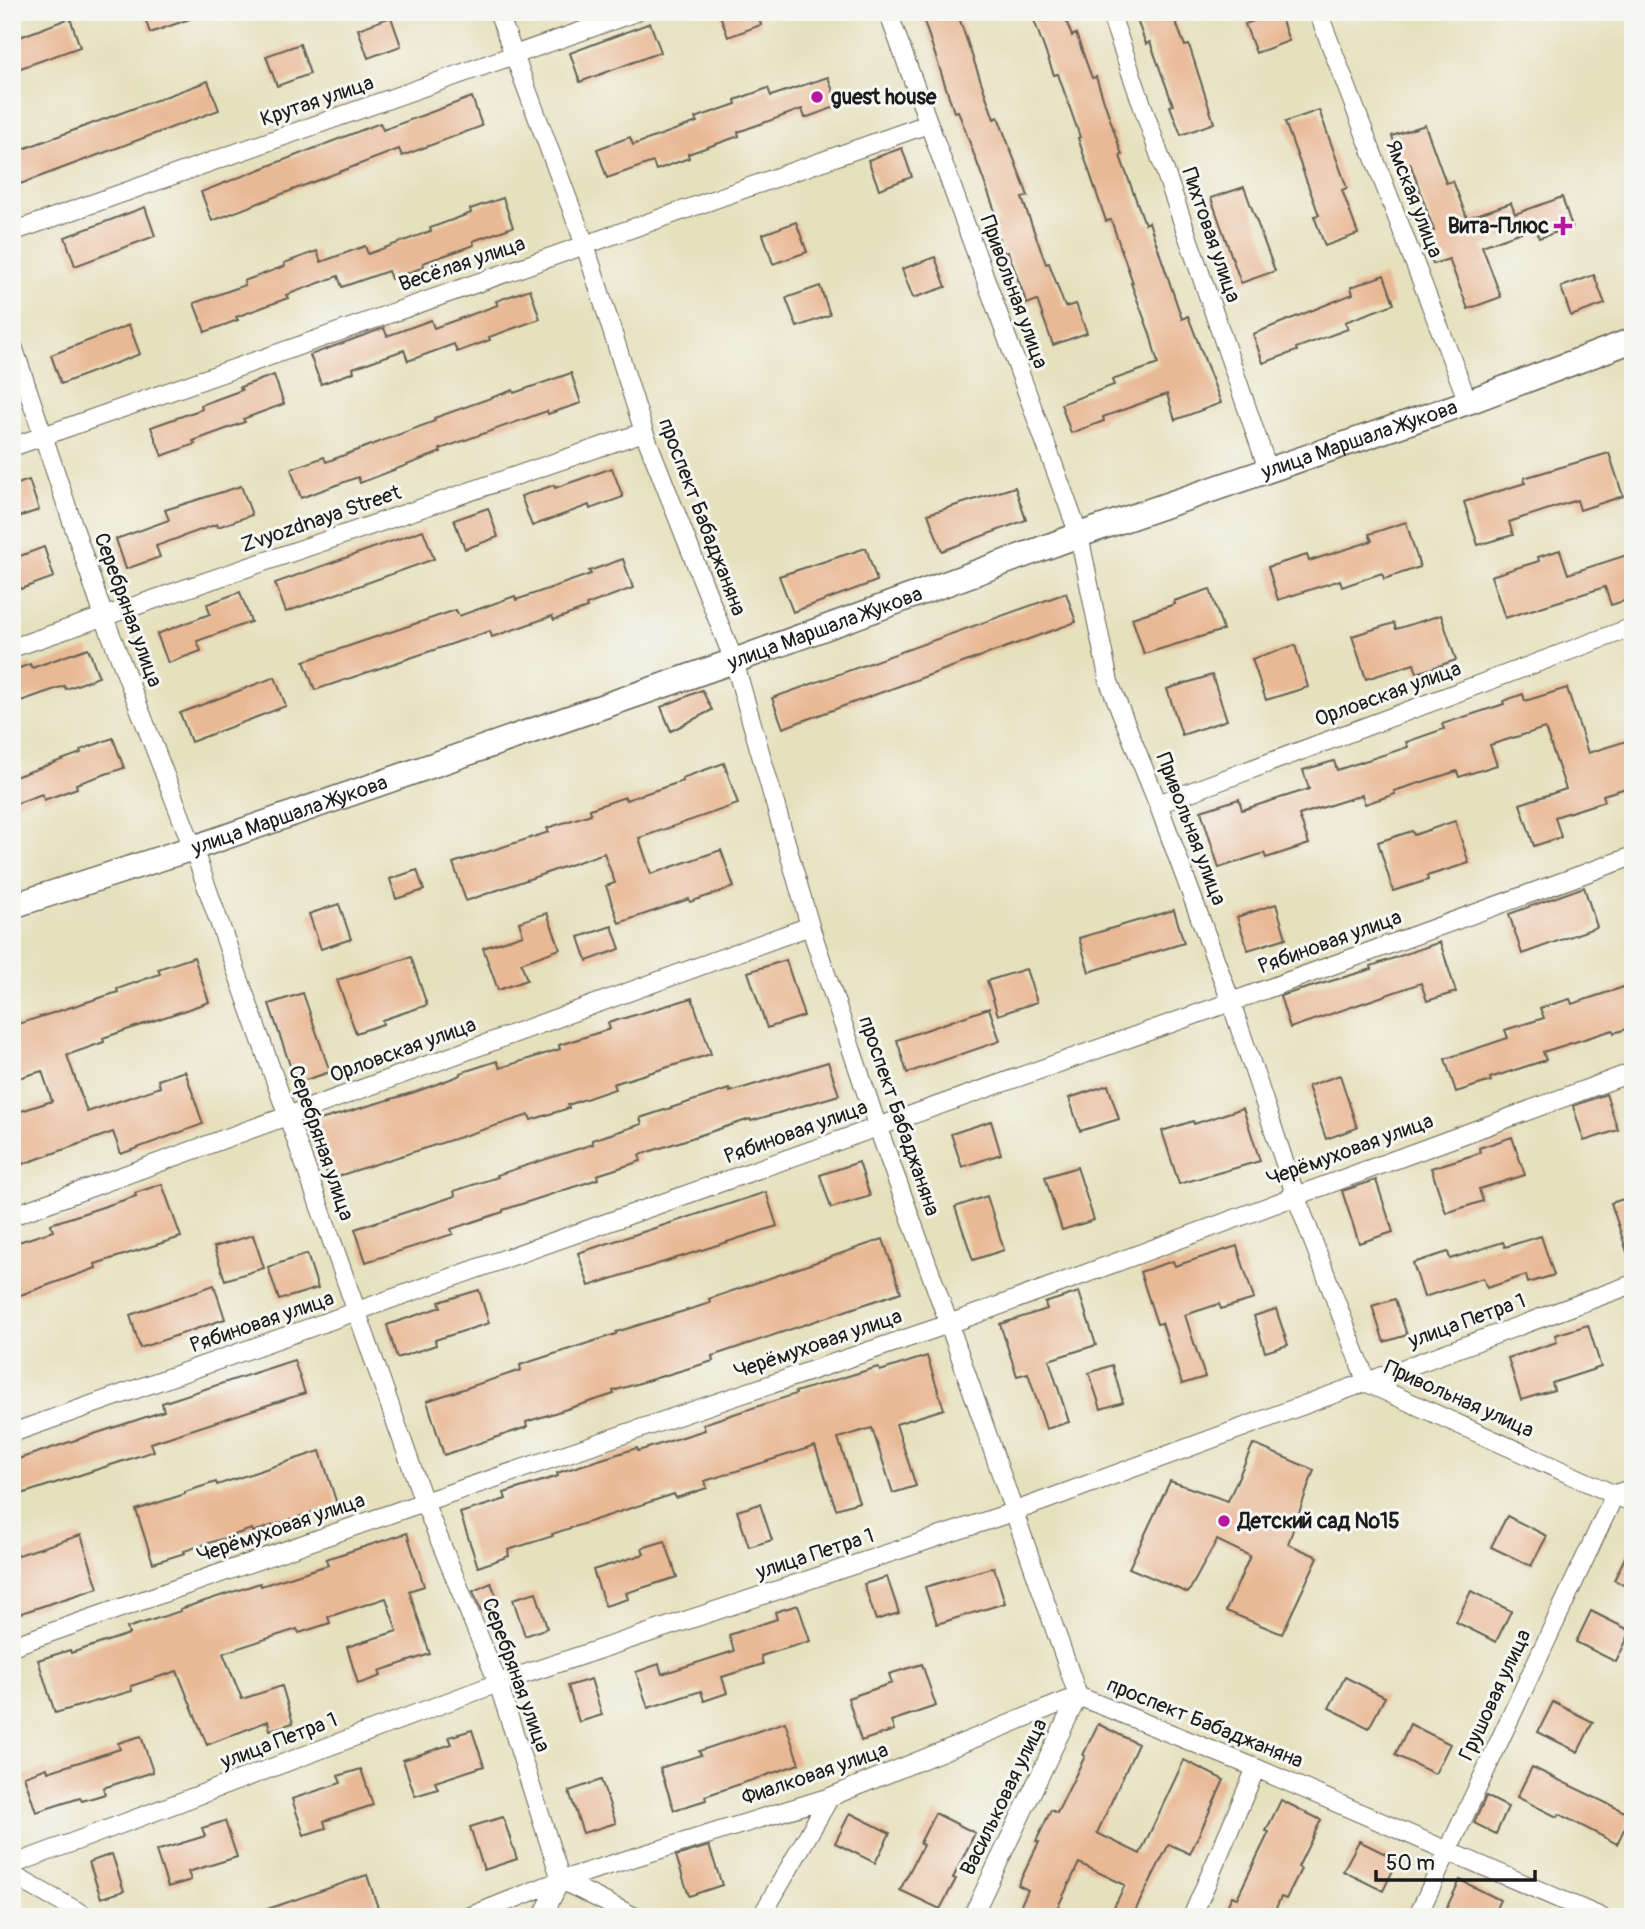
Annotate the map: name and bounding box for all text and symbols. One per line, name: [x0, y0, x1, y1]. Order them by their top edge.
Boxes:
street label: Крутая улица: [257, 69, 377, 133]
place label: guest house: [831, 84, 937, 111]
marker: guest house: [809, 89, 825, 105]
street label: Ямская улица: [1379, 136, 1449, 262]
street label: Пихтовая улица: [1175, 164, 1247, 306]
street label: Привольная улица: [974, 212, 1054, 372]
place label: Вита-Плюс: [1448, 213, 1549, 240]
marker: Вита-Плюс: [1555, 218, 1571, 234]
street label: Весёлая улица: [395, 230, 529, 298]
street label: улица Маршала Жукова: [1257, 393, 1461, 486]
street label: проспект Бабаджаняна: [652, 414, 752, 620]
street label: Zvyozdnaya Street: [238, 479, 405, 559]
street label: Серебряная улица: [88, 529, 168, 691]
street label: улица Маршала Жукова: [723, 580, 926, 676]
street label: Орловская улица: [1311, 655, 1465, 733]
street label: Привольная улица: [1150, 749, 1232, 909]
street label: улица Маршала Жукова: [187, 768, 391, 861]
street label: Рябиновая улица: [1255, 904, 1405, 980]
street label: Орловская улица: [326, 1011, 480, 1089]
street label: проспект Бабаджаняна: [852, 1013, 946, 1219]
street label: Серебряная улица: [282, 1062, 360, 1224]
street label: Рябиновая улица: [721, 1094, 871, 1170]
street label: Черёмуховая улица: [1263, 1107, 1437, 1193]
street label: Рябиновая улица: [187, 1285, 337, 1359]
street label: улица Петра 1: [1404, 1287, 1529, 1355]
street label: Черёмуховая улица: [731, 1303, 905, 1385]
street label: Привольная улица: [1380, 1354, 1538, 1444]
street label: Черёмуховая улица: [194, 1487, 368, 1569]
place label: Детский сад №15: [1236, 1508, 1400, 1535]
marker: Детский сад №15: [1216, 1513, 1232, 1529]
street label: улица Петра 1: [751, 1522, 878, 1586]
street label: Серебряная улица: [476, 1594, 556, 1756]
street label: Грушовая улица: [1453, 1625, 1537, 1765]
street label: проспект Бабаджаняна: [1103, 1671, 1307, 1775]
street label: улица Петра 1: [216, 1706, 341, 1776]
street label: Васильковая улица: [954, 1714, 1054, 1880]
street label: Фиалковая улица: [738, 1736, 892, 1812]
scale bar: [1376, 1838, 1535, 1882]
text: 50 m: [1386, 1850, 1435, 1877]

